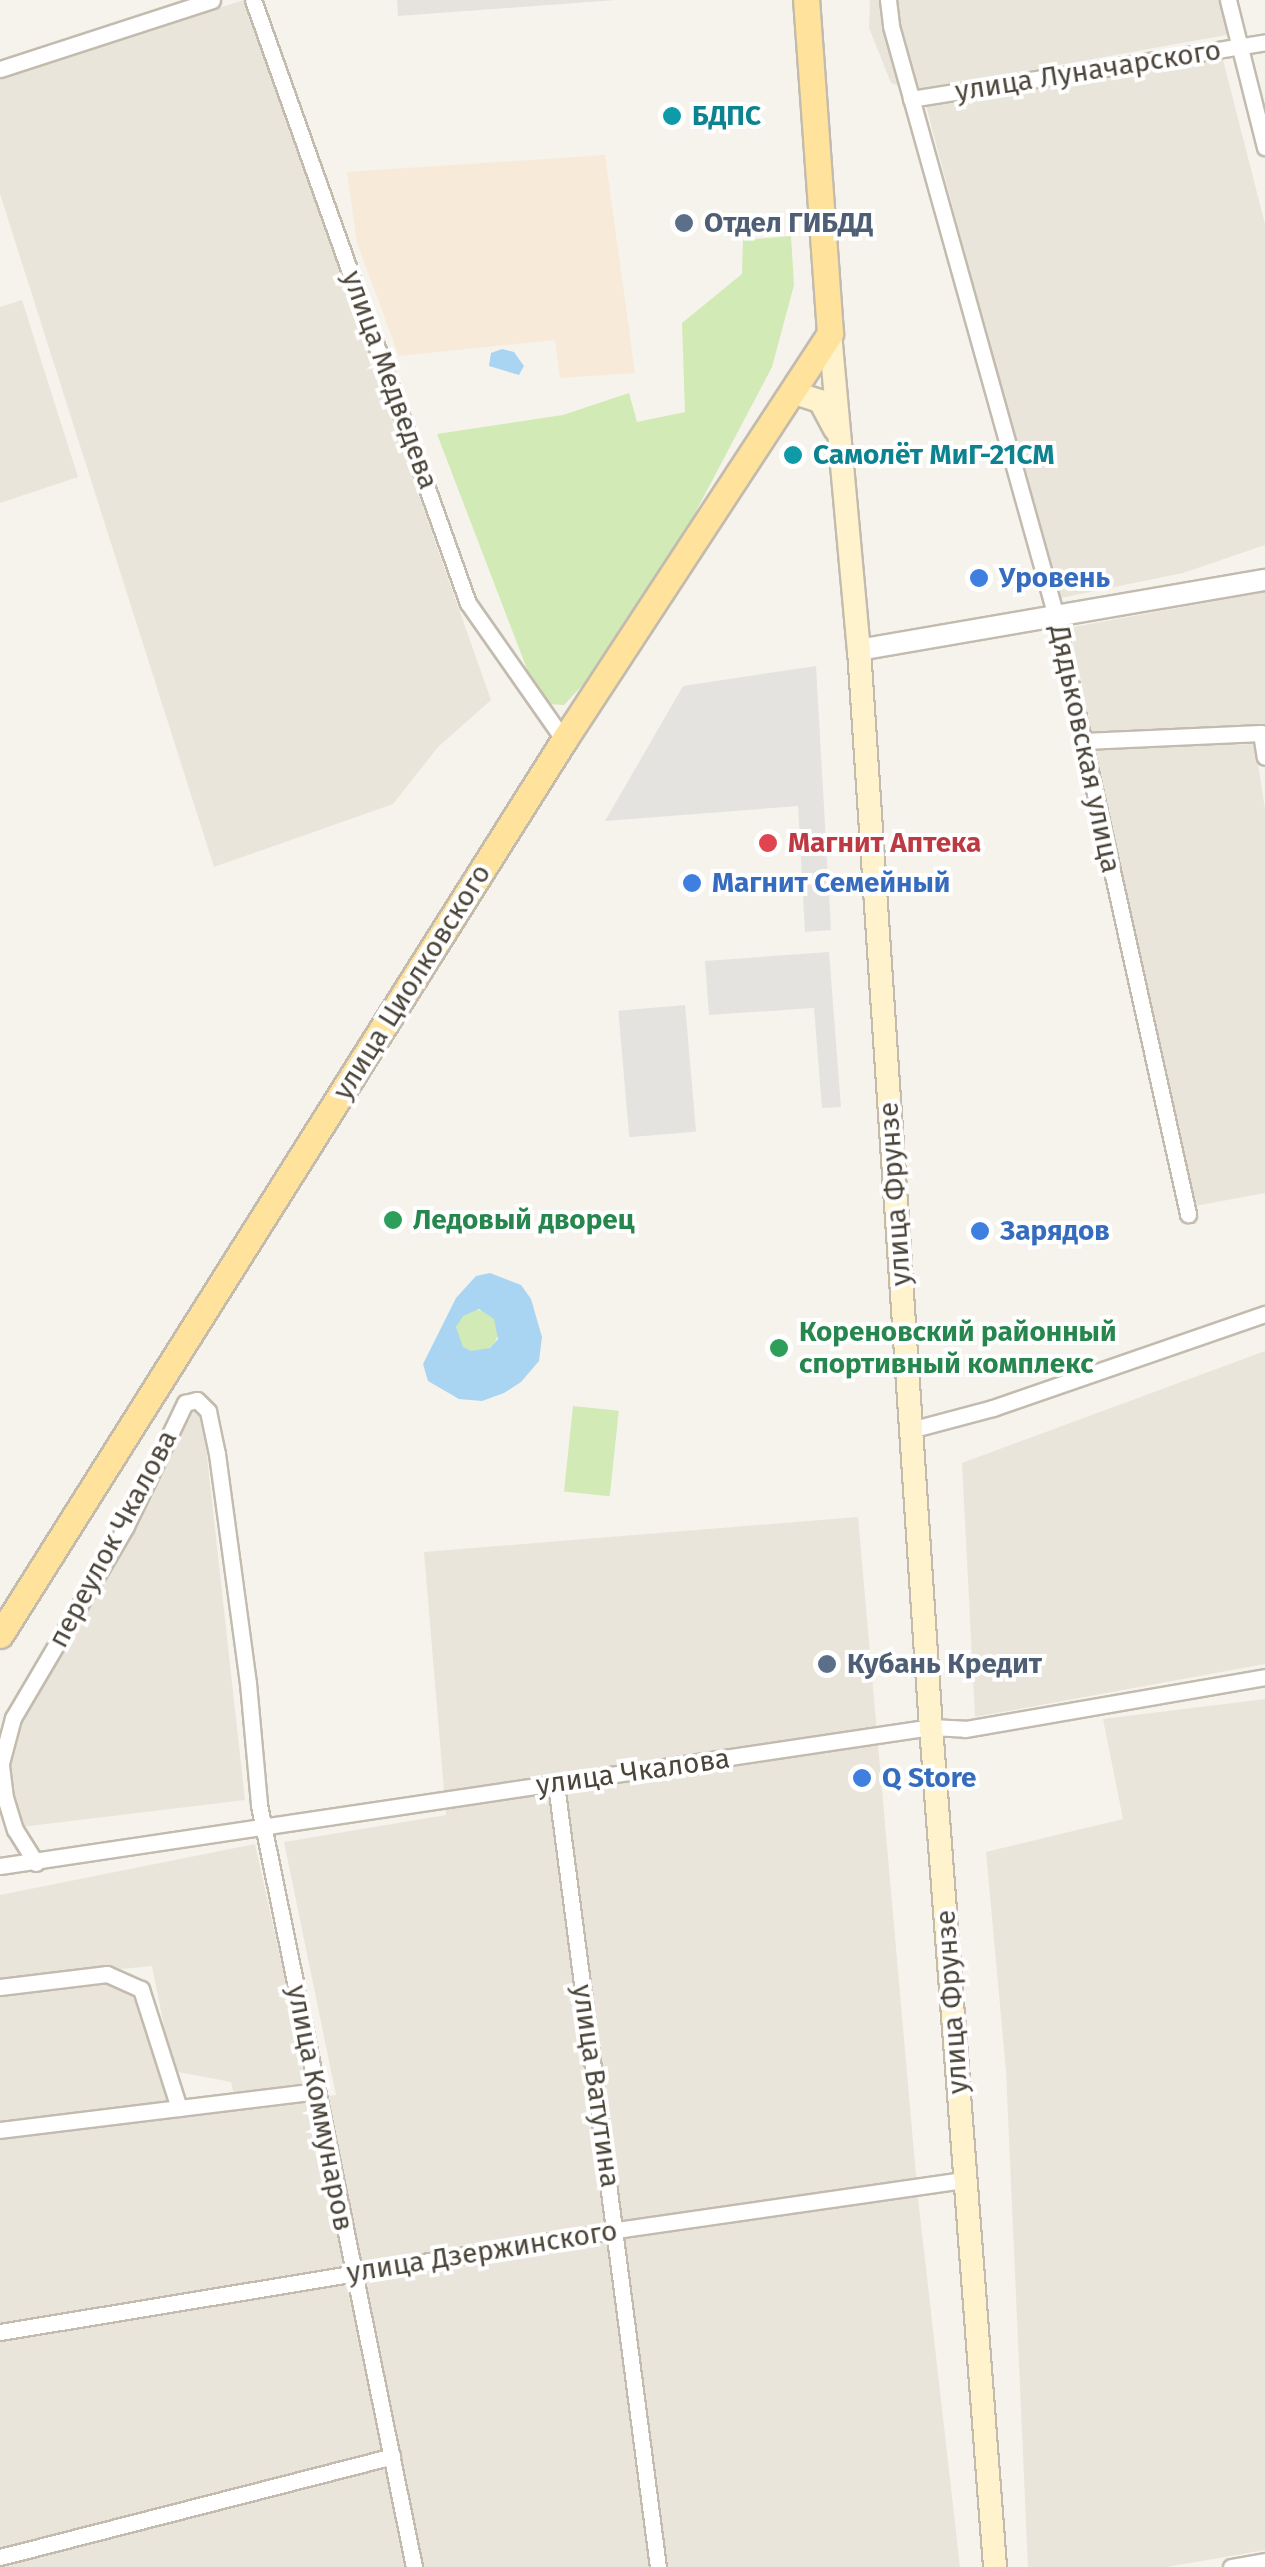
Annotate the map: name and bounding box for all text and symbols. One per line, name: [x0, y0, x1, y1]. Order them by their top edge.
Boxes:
street label: улица Луначарского: [953, 33, 1223, 109]
place label: БДПС: [692, 99, 761, 133]
marker: БДПС: [661, 105, 683, 127]
place label: Отдел ГИБДД: [704, 206, 873, 240]
marker: Отдел ГИБДД: [673, 212, 695, 234]
street label: улица Медведева: [335, 266, 445, 494]
place label: Самолёт МиГ-21СМ: [813, 438, 1055, 472]
marker: Самолёт МиГ-21СМ: [782, 444, 804, 466]
place label: Уровень: [999, 561, 1110, 595]
marker: Уровень: [968, 567, 990, 589]
street label: Дядьковская улица: [1042, 622, 1128, 876]
place label: Магнит Аптека: [788, 826, 981, 860]
marker: Магнит Аптека: [757, 832, 779, 854]
street label: улица Циолковского: [326, 858, 498, 1106]
place label: Магнит Семейный: [712, 866, 950, 900]
marker: Магнит Семейный: [681, 872, 703, 894]
street label: улица Фрунзе: [872, 1101, 918, 1287]
place label: Ледовый дворец: [413, 1203, 634, 1237]
marker: Ледовый дворец: [382, 1209, 404, 1231]
place label: Зарядов: [1000, 1214, 1110, 1248]
marker: Зарядов: [969, 1220, 991, 1242]
place label: Кореновский районный спортивный комплекс: [799, 1315, 1116, 1381]
marker: Кореновский районный спортивный комплекс: [768, 1337, 790, 1359]
street label: переулок Чкалова: [42, 1425, 184, 1653]
place label: Кубань Кредит: [847, 1647, 1042, 1681]
marker: Кубань Кредит: [816, 1653, 838, 1675]
street label: улица Чкалова: [534, 1742, 732, 1802]
place label: Q Store: [882, 1761, 976, 1795]
marker: Q Store: [851, 1767, 873, 1789]
street label: улица Фрунзе: [929, 1909, 975, 2095]
street label: улица Коммунаров: [280, 1982, 360, 2234]
street label: улица Ватутина: [565, 1982, 627, 2190]
street label: улица Дзержинского: [344, 2214, 620, 2290]

